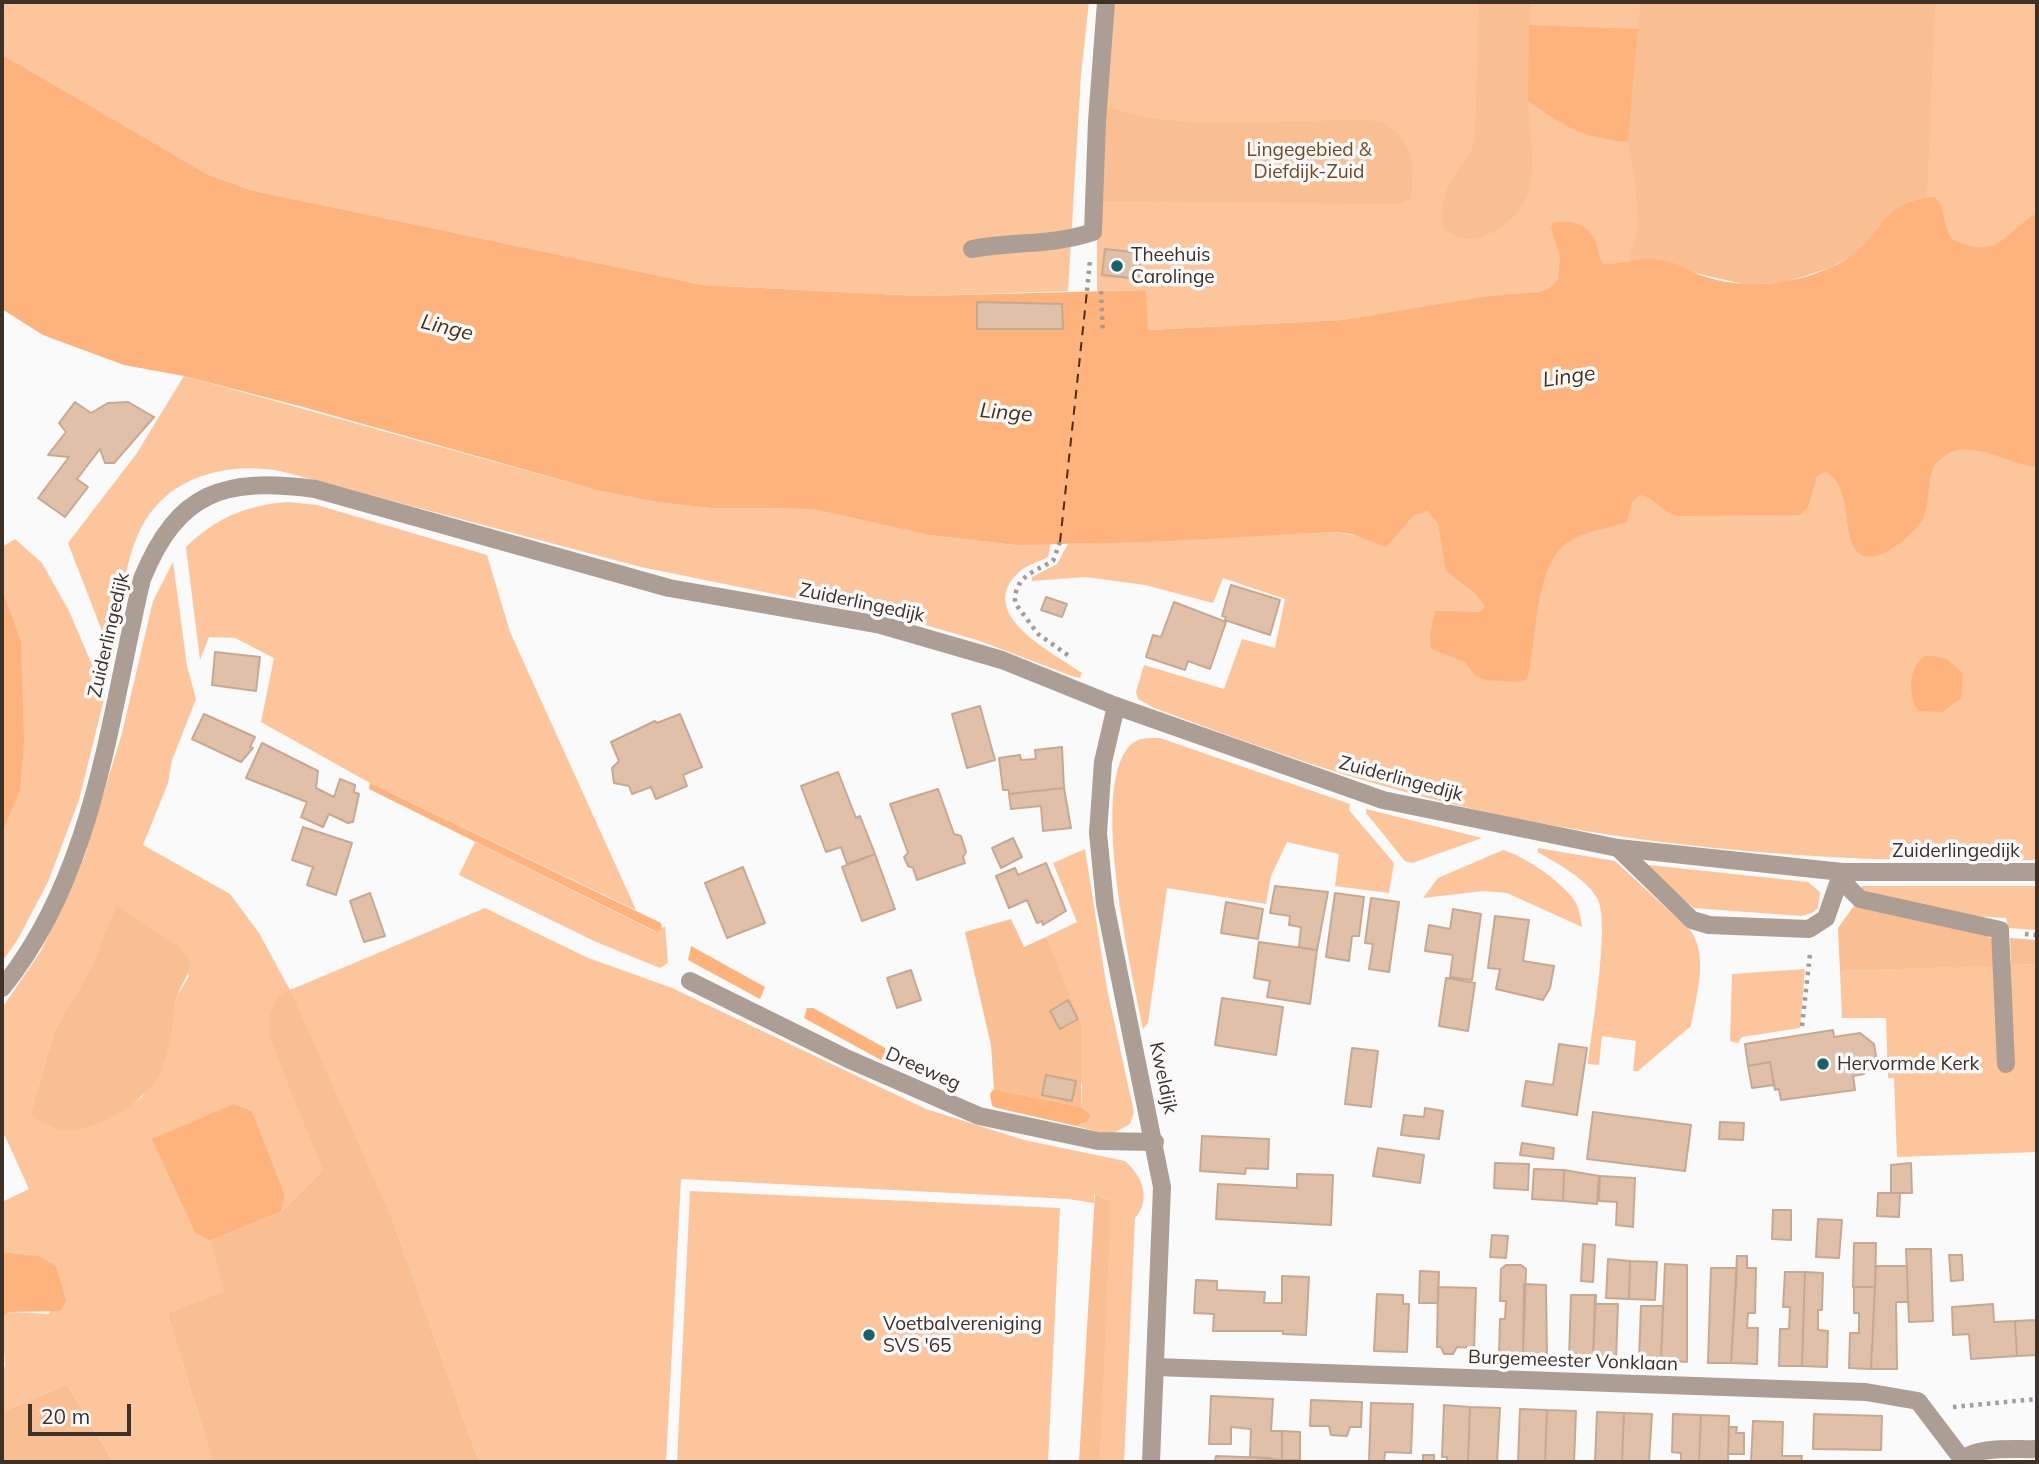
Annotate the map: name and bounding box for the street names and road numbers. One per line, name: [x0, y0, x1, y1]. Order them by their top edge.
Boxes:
street label: Zuiderlingedijk: [84, 570, 134, 700]
street label: Zuiderlingedijk: [797, 579, 927, 627]
street label: Zuiderlingedijk: [1336, 751, 1466, 807]
street label: Zuiderlingedijk: [1892, 840, 2020, 862]
street label: Kweldijk: [1144, 1040, 1182, 1116]
street label: Dreeweg: [882, 1042, 964, 1096]
street label: Burgemeester Vonklaan: [1468, 1346, 1678, 1376]

